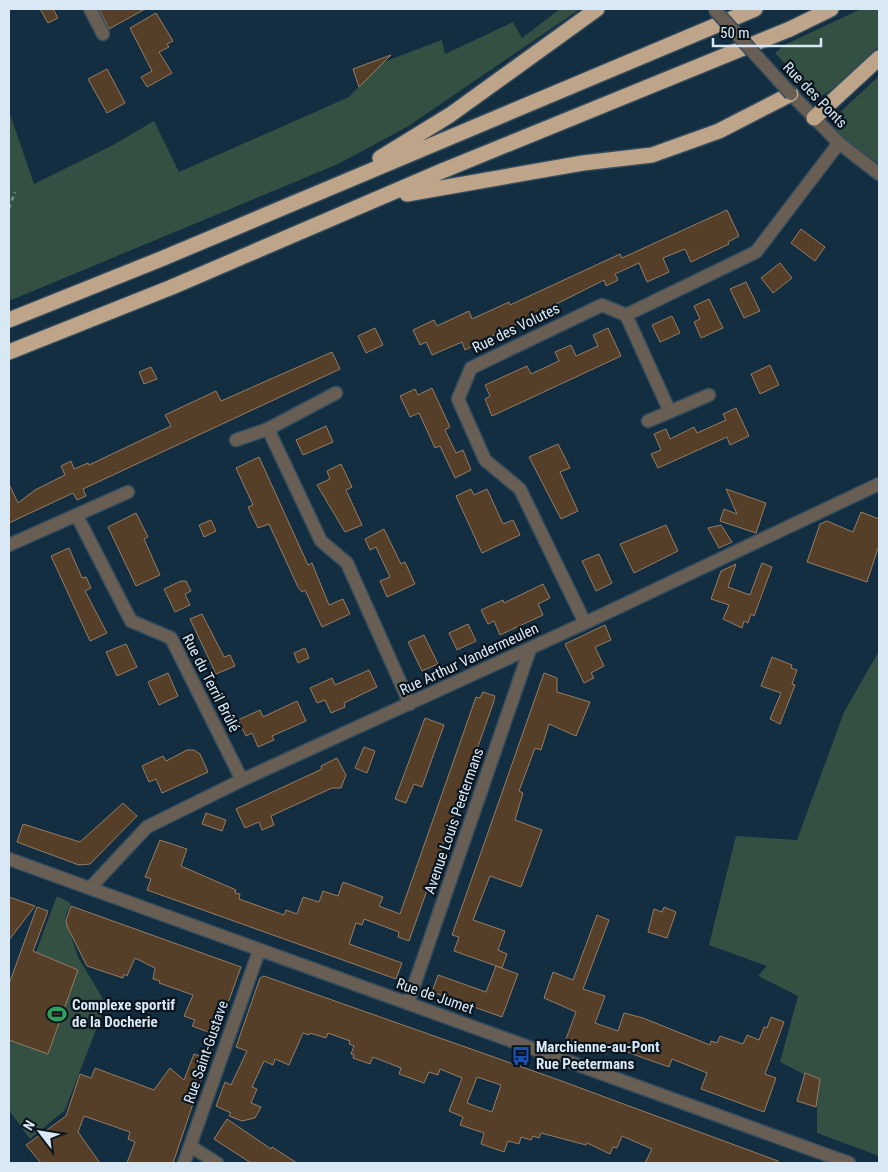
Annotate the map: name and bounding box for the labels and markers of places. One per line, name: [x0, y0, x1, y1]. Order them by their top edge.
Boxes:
place label: Complexe sportif de la Docherie: [72, 996, 175, 1031]
sports icon: Complexe sportif de la Docherie: [46, 1003, 68, 1025]
place label: Marchienne-au-Pont Rue Peetermans: [536, 1038, 660, 1073]
bus stop icon: Marchienne-au-Pont Rue Peetermans: [510, 1045, 532, 1067]

